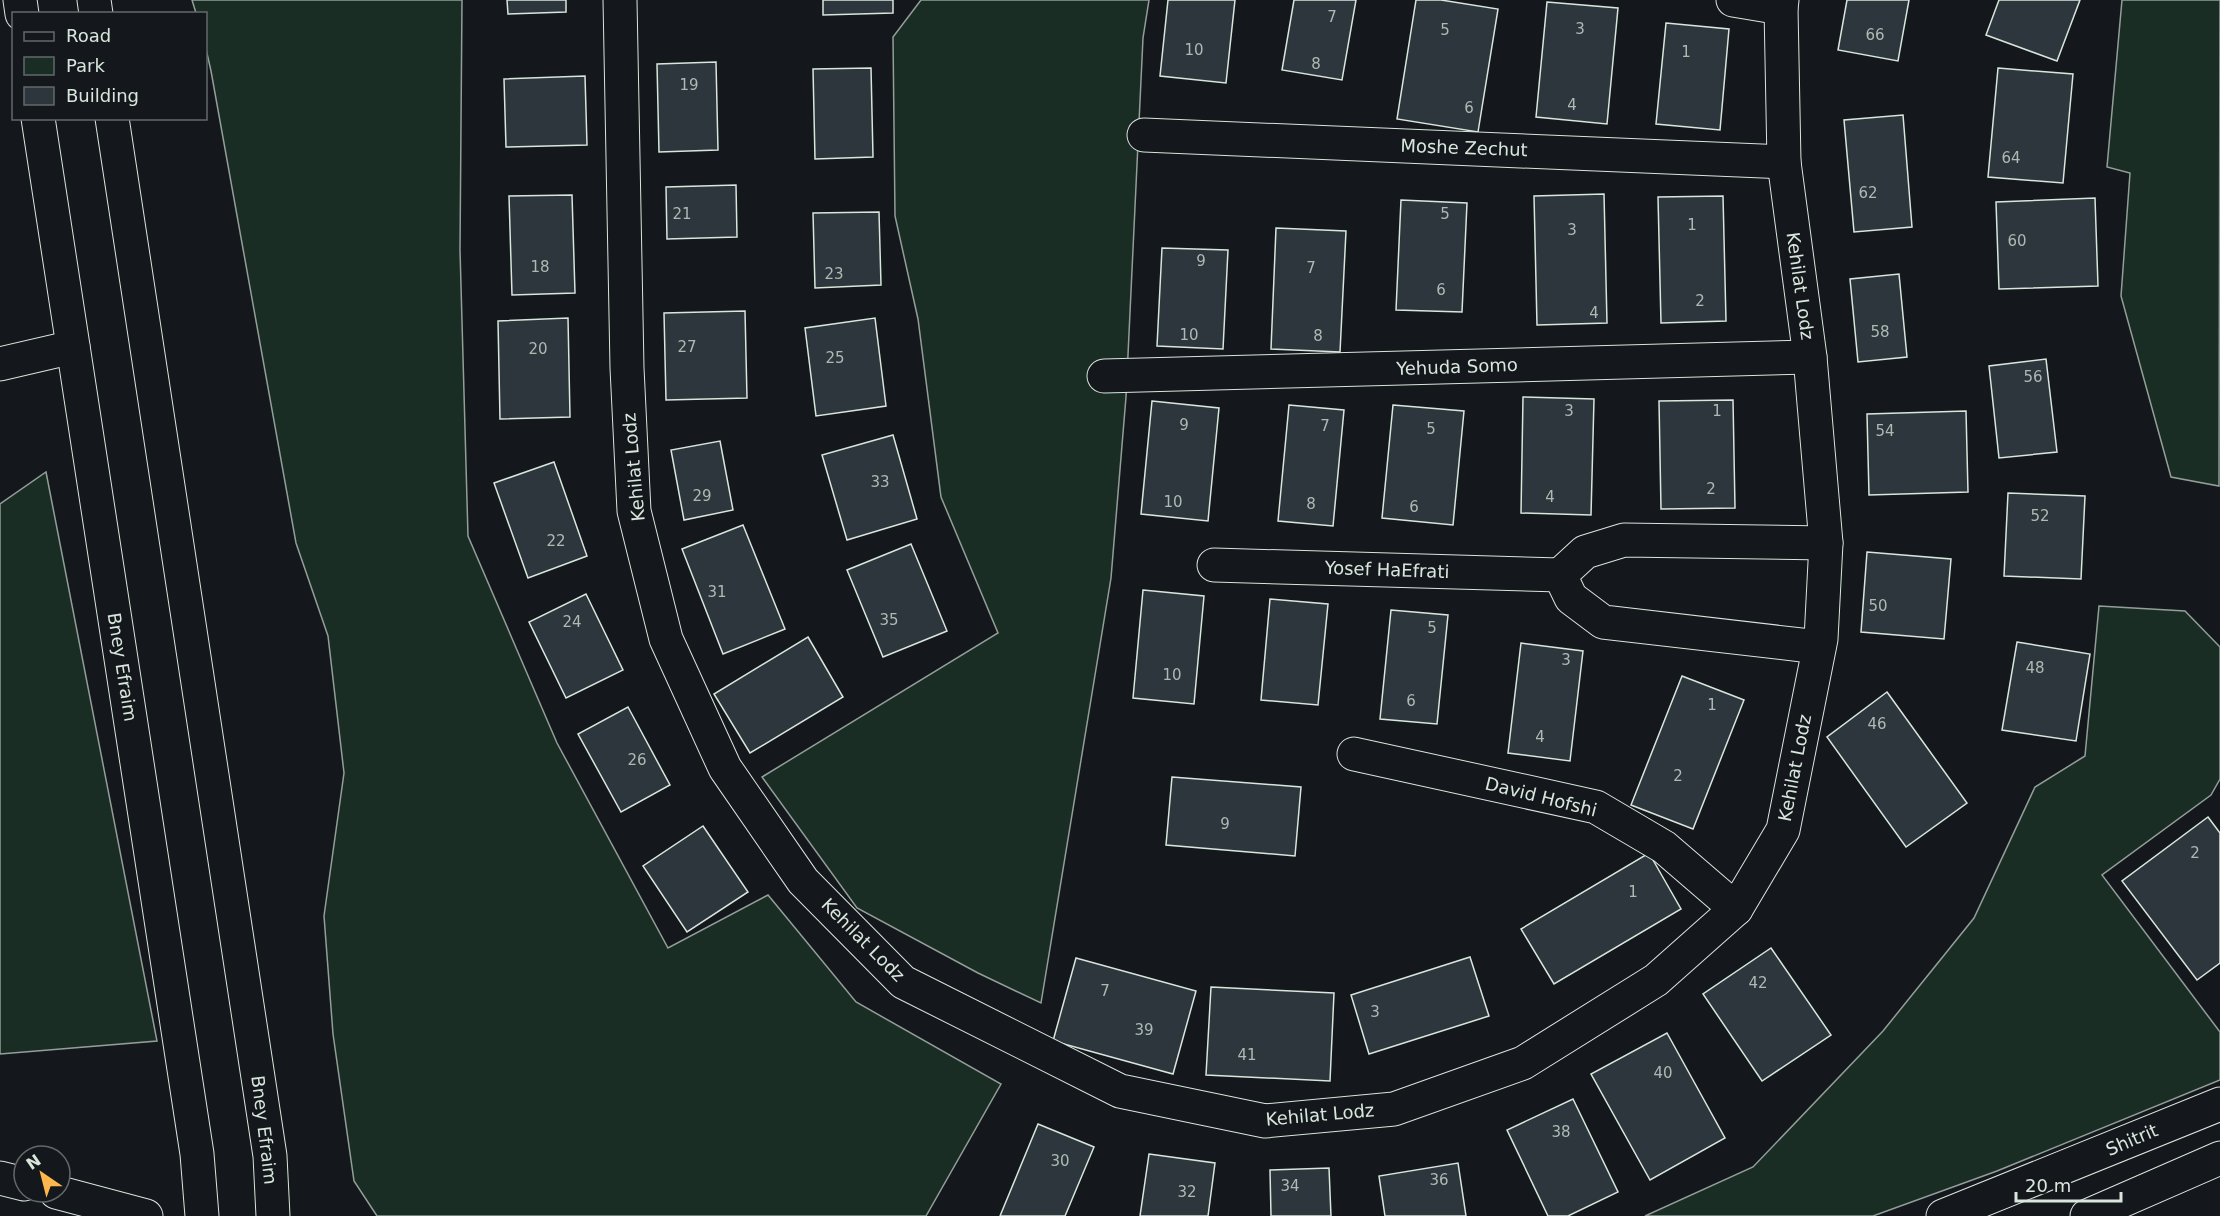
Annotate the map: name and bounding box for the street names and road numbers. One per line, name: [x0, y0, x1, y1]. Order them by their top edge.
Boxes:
street label: Moshe Zechut: [1400, 135, 1528, 160]
street label: Kehilat Lodz: [1783, 231, 1818, 341]
street label: Yehuda Somo: [1395, 354, 1518, 379]
street label: Kehilat Lodz: [618, 412, 649, 522]
street label: Yosef HaEfrati: [1323, 557, 1450, 582]
street label: Bney Efraim: [104, 611, 141, 723]
street label: Kehilat Lodz: [1774, 712, 1815, 823]
street label: David Hofshi: [1483, 772, 1599, 821]
street label: Kehilat Lodz: [817, 894, 909, 986]
street label: Bney Efraim: [247, 1074, 282, 1186]
street label: Kehilat Lodz: [1265, 1099, 1375, 1130]
street label: Shitrit: [2103, 1119, 2161, 1160]

